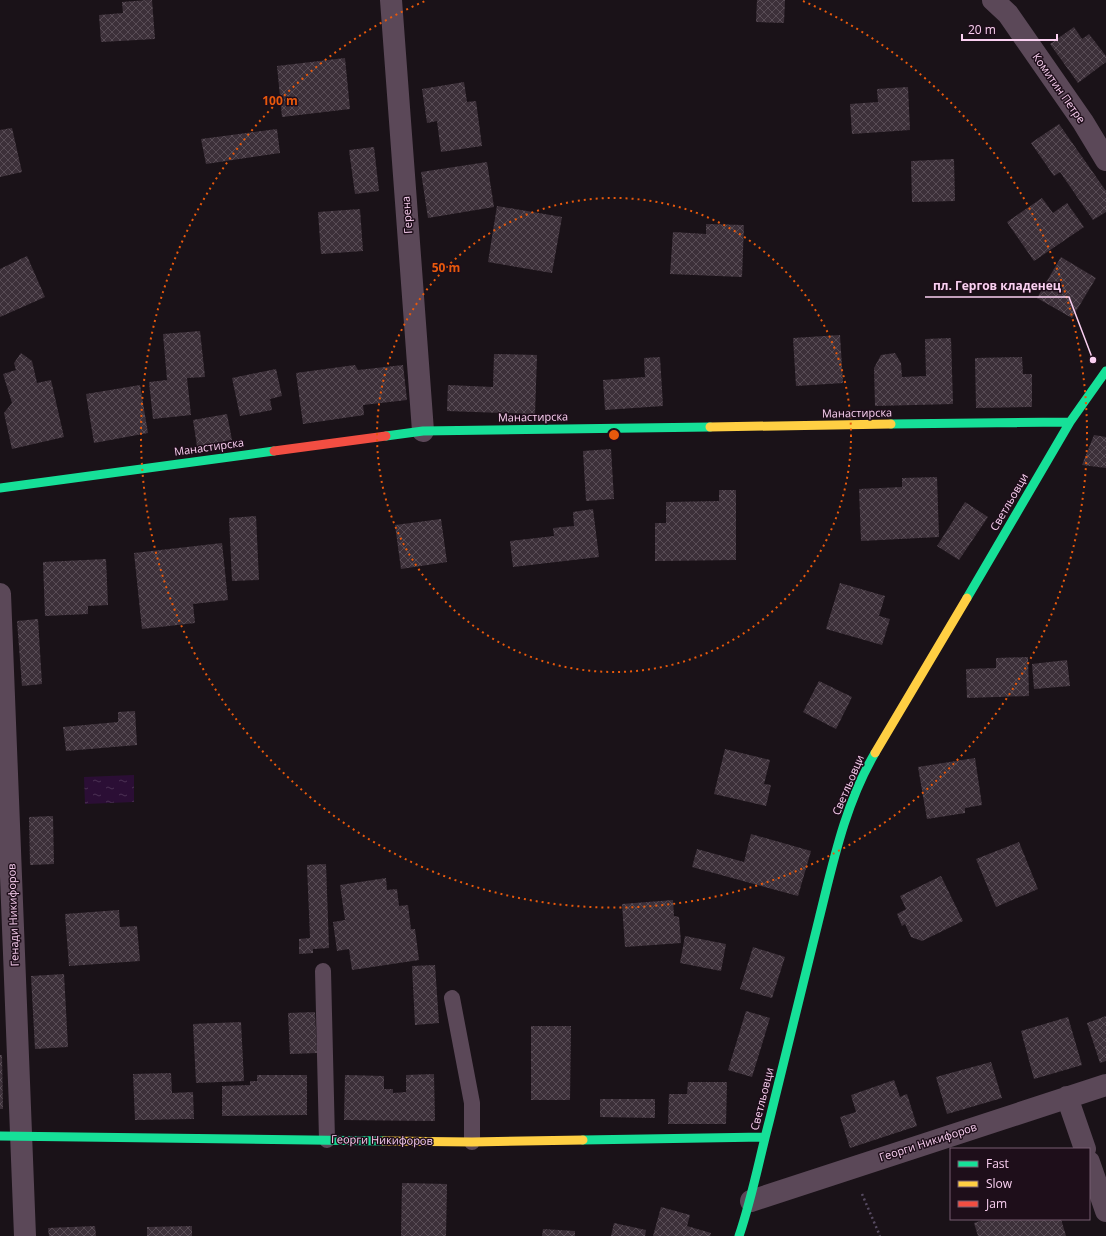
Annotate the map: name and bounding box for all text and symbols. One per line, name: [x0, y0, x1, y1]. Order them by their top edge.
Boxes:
scale bar: [962, 16, 1057, 42]
text: 20 m: [968, 21, 996, 38]
street label: Комитин Петре: [1030, 50, 1089, 126]
text: 100 m: [262, 92, 298, 109]
street label: Герена: [398, 196, 415, 234]
text: 50 m: [432, 259, 460, 276]
callout: пл. Гергов кладенец: [925, 273, 1069, 297]
text: пл. Гергов кладенец: [933, 277, 1062, 294]
street label: Манастирска: [822, 404, 892, 421]
street label: Манастирска: [498, 408, 568, 425]
centre of rings: [607, 428, 621, 442]
street label: Манастирска: [173, 434, 245, 459]
street label: Светльовци: [986, 470, 1031, 533]
street label: Светльовци: [828, 752, 867, 817]
street label: Генади Никифоров: [3, 863, 22, 967]
street label: Светльовци: [746, 1066, 777, 1132]
street label: Георги Никифоров: [877, 1119, 979, 1164]
street label: Георги Никифоров: [331, 1131, 433, 1148]
legend: [950, 1148, 1090, 1220]
text: Fast: [986, 1155, 1009, 1172]
text: Slow: [986, 1175, 1013, 1192]
text: Jam: [985, 1195, 1007, 1212]

